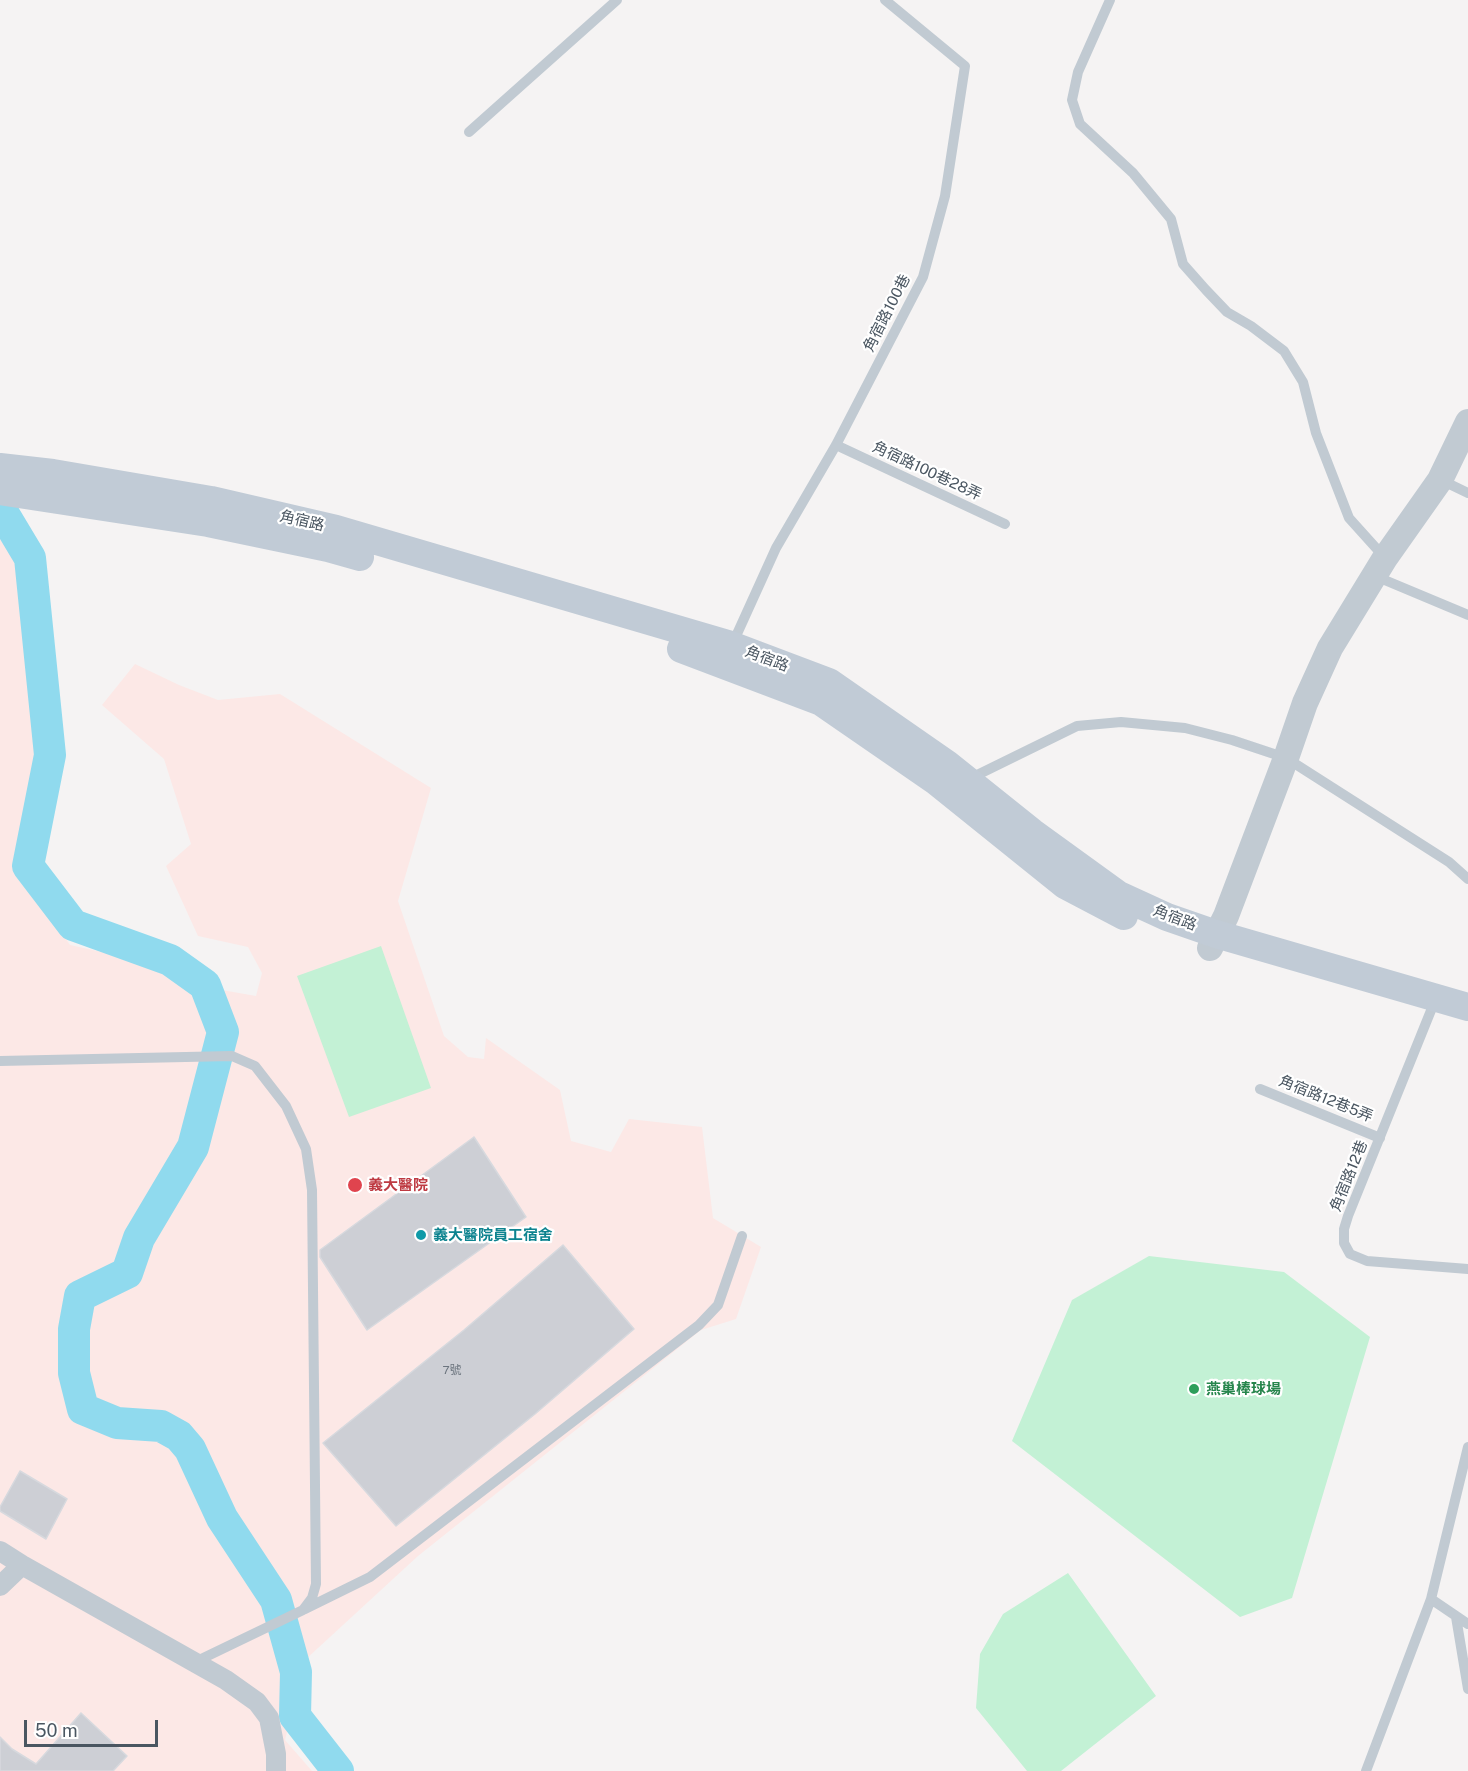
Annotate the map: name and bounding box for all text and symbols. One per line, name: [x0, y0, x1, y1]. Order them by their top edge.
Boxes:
street label: 角宿路100巷: [860, 271, 914, 355]
street label: 角宿路100巷28弄: [870, 438, 984, 504]
street label: 角宿路: [278, 507, 326, 535]
street label: 角宿路: [743, 643, 791, 675]
street label: 角宿路: [1151, 902, 1199, 934]
street label: 角宿路12巷5弄: [1276, 1072, 1376, 1126]
street label: 角宿路12巷: [1327, 1138, 1371, 1214]
marker: 義大醫院: [346, 1176, 364, 1194]
place label: 義大醫院: [368, 1176, 428, 1194]
place label: 義大醫院員工宿舍: [433, 1226, 553, 1244]
marker: 義大醫院員工宿舍: [414, 1228, 428, 1242]
house number: 7號: [442, 1363, 462, 1377]
place label: 燕巢棒球場: [1206, 1380, 1281, 1398]
marker: 燕巢棒球場: [1187, 1382, 1201, 1396]
scale bar: [27, 1708, 160, 1746]
text: 50 m: [35, 1720, 78, 1741]

